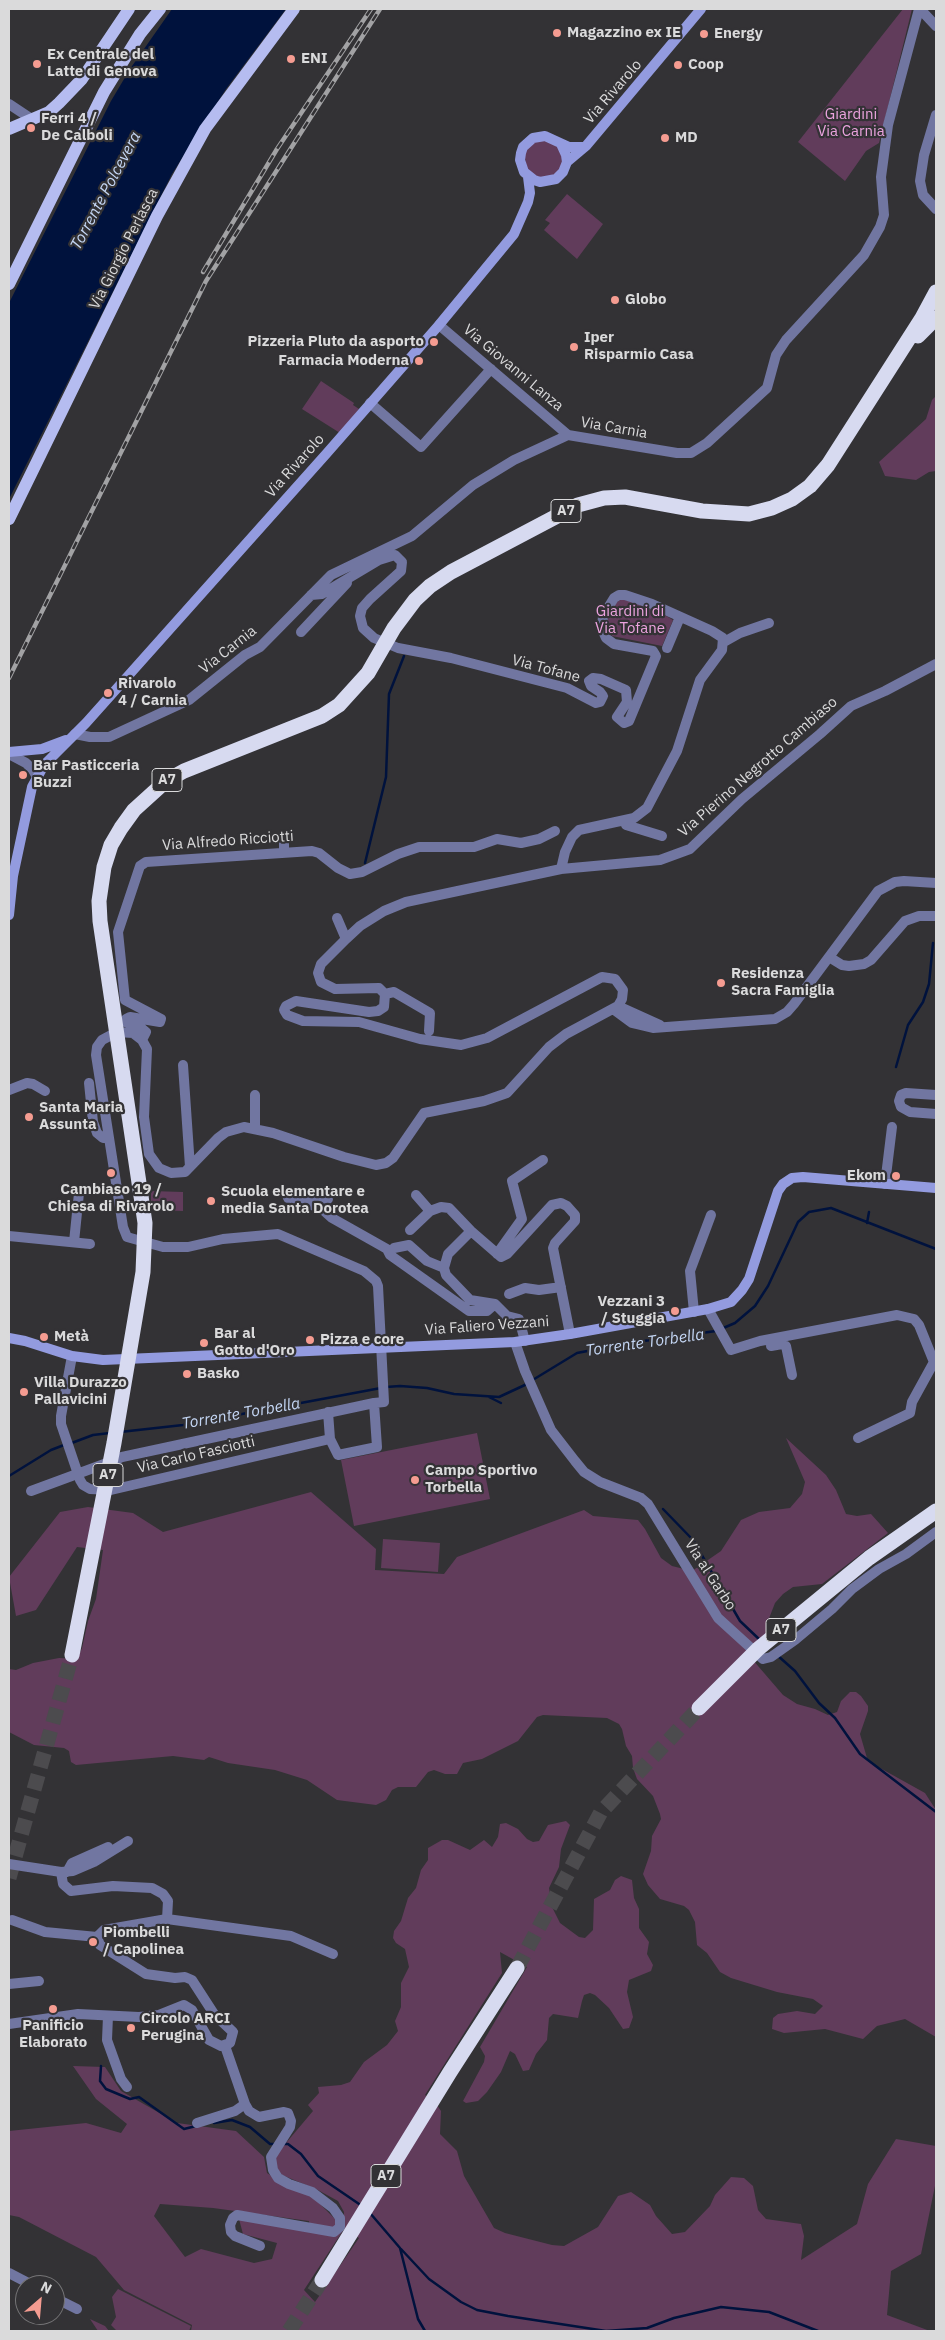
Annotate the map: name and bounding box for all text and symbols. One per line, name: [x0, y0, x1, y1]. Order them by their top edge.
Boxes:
place label: Magazzino ex IE: [567, 24, 681, 42]
place label: Energy: [714, 25, 763, 43]
marker: Magazzino ex IE: [551, 27, 563, 39]
marker: Energy: [698, 28, 710, 40]
place label: Ex Centrale del Latte di Genova: [47, 46, 157, 81]
place label: ENI: [301, 50, 327, 68]
marker: ENI: [285, 53, 297, 65]
street label: Via Rivarolo: [580, 56, 646, 128]
place label: Coop: [688, 56, 724, 74]
marker: Ex Centrale del Latte di Genova: [31, 58, 43, 70]
marker: Coop: [672, 59, 684, 71]
park label: Giardini Via Carnia: [817, 106, 885, 141]
place label: Ferri 4 / De Calboli: [41, 110, 113, 145]
marker: Ferri 4 / De Calboli: [25, 122, 37, 134]
water label: Torrente Polcevera: [67, 129, 145, 253]
place label: MD: [675, 129, 698, 147]
marker: MD: [659, 132, 671, 144]
street label: Via Giorgio Perlasca: [86, 186, 162, 312]
place label: Globo: [625, 291, 666, 309]
marker: Globo: [609, 294, 621, 306]
street label: Via Giovanni Lanza: [459, 321, 567, 415]
place label: Iper Risparmio Casa: [584, 329, 694, 364]
place label: Pizzeria Pluto da asporto: [248, 333, 424, 351]
marker: Pizzeria Pluto da asporto: [428, 336, 440, 348]
marker: Iper Risparmio Casa: [568, 341, 580, 353]
place label: Farmacia Moderna: [278, 352, 409, 370]
marker: Farmacia Moderna: [413, 355, 425, 367]
street label: Via Carnia: [579, 413, 649, 443]
street label: Via Rivarolo: [262, 430, 328, 502]
road number: A7: [551, 500, 581, 522]
park label: Giardini di Via Tofane: [595, 603, 665, 638]
street label: Via Carnia: [196, 622, 260, 678]
street label: Via Tofane: [510, 651, 582, 687]
place label: Rivarolo 4 / Carnia: [118, 675, 187, 710]
marker: Rivarolo 4 / Carnia: [102, 687, 114, 699]
street label: Via Pierino Negrotto Cambiaso: [675, 693, 841, 841]
place label: Bar Pasticceria Buzzi: [33, 757, 139, 792]
road number: A7: [152, 768, 182, 792]
marker: Bar Pasticceria Buzzi: [17, 769, 29, 781]
street label: Via Alfredo Ricciotti: [162, 827, 294, 855]
place label: Residenza Sacra Famiglia: [731, 965, 835, 1000]
marker: Residenza Sacra Famiglia: [715, 977, 727, 989]
place label: Santa Maria Assunta: [39, 1099, 123, 1134]
marker: Santa Maria Assunta: [23, 1111, 35, 1123]
marker: Cambiaso 19 / Chiesa di Rivarolo: [105, 1167, 117, 1179]
place label: Ekom: [847, 1167, 886, 1185]
marker: Ekom: [890, 1170, 902, 1182]
place label: Cambiaso 19 / Chiesa di Rivarolo: [48, 1181, 174, 1216]
place label: Scuola elementare e media Santa Dorotea: [221, 1183, 369, 1218]
marker: Scuola elementare e media Santa Dorotea: [205, 1195, 217, 1207]
place label: Vezzani 3 / Stuggia: [598, 1293, 665, 1328]
marker: Vezzani 3 / Stuggia: [669, 1305, 681, 1317]
street label: Via Faliero Vezzani: [424, 1313, 550, 1339]
place label: Bar al Gotto d'Oro: [214, 1325, 295, 1360]
water label: Torrente Torbella: [584, 1325, 706, 1361]
place label: Metà: [54, 1328, 89, 1346]
marker: Metà: [38, 1331, 50, 1343]
place label: Pizza e core: [320, 1331, 404, 1349]
marker: Pizza e core: [304, 1334, 316, 1346]
marker: Bar al Gotto d'Oro: [198, 1337, 210, 1349]
place label: Basko: [197, 1365, 240, 1383]
marker: Basko: [181, 1368, 193, 1380]
place label: Villa Durazzo Pallavicini: [34, 1374, 127, 1409]
marker: Villa Durazzo Pallavicini: [18, 1386, 30, 1398]
water label: Torrente Torbella: [180, 1394, 302, 1434]
street label: Via Carlo Fasciotti: [135, 1433, 257, 1477]
place label: Campo Sportivo Torbella: [425, 1462, 537, 1497]
road number: A7: [93, 1464, 123, 1486]
marker: Campo Sportivo Torbella: [409, 1474, 421, 1486]
street label: Via al Garbo: [680, 1536, 740, 1614]
road number: A7: [766, 1618, 796, 1642]
place label: Piombelli / Capolinea: [103, 1924, 184, 1959]
marker: Piombelli / Capolinea: [87, 1936, 99, 1948]
marker: Panificio Elaborato: [47, 2003, 59, 2015]
place label: Circolo ARCI Perugina: [141, 2010, 230, 2045]
place label: Panificio Elaborato: [19, 2017, 87, 2052]
marker: Circolo ARCI Perugina: [125, 2022, 137, 2034]
road number: A7: [371, 2164, 401, 2188]
north arrow: [15, 2275, 65, 2325]
text: N: [38, 2277, 55, 2298]

